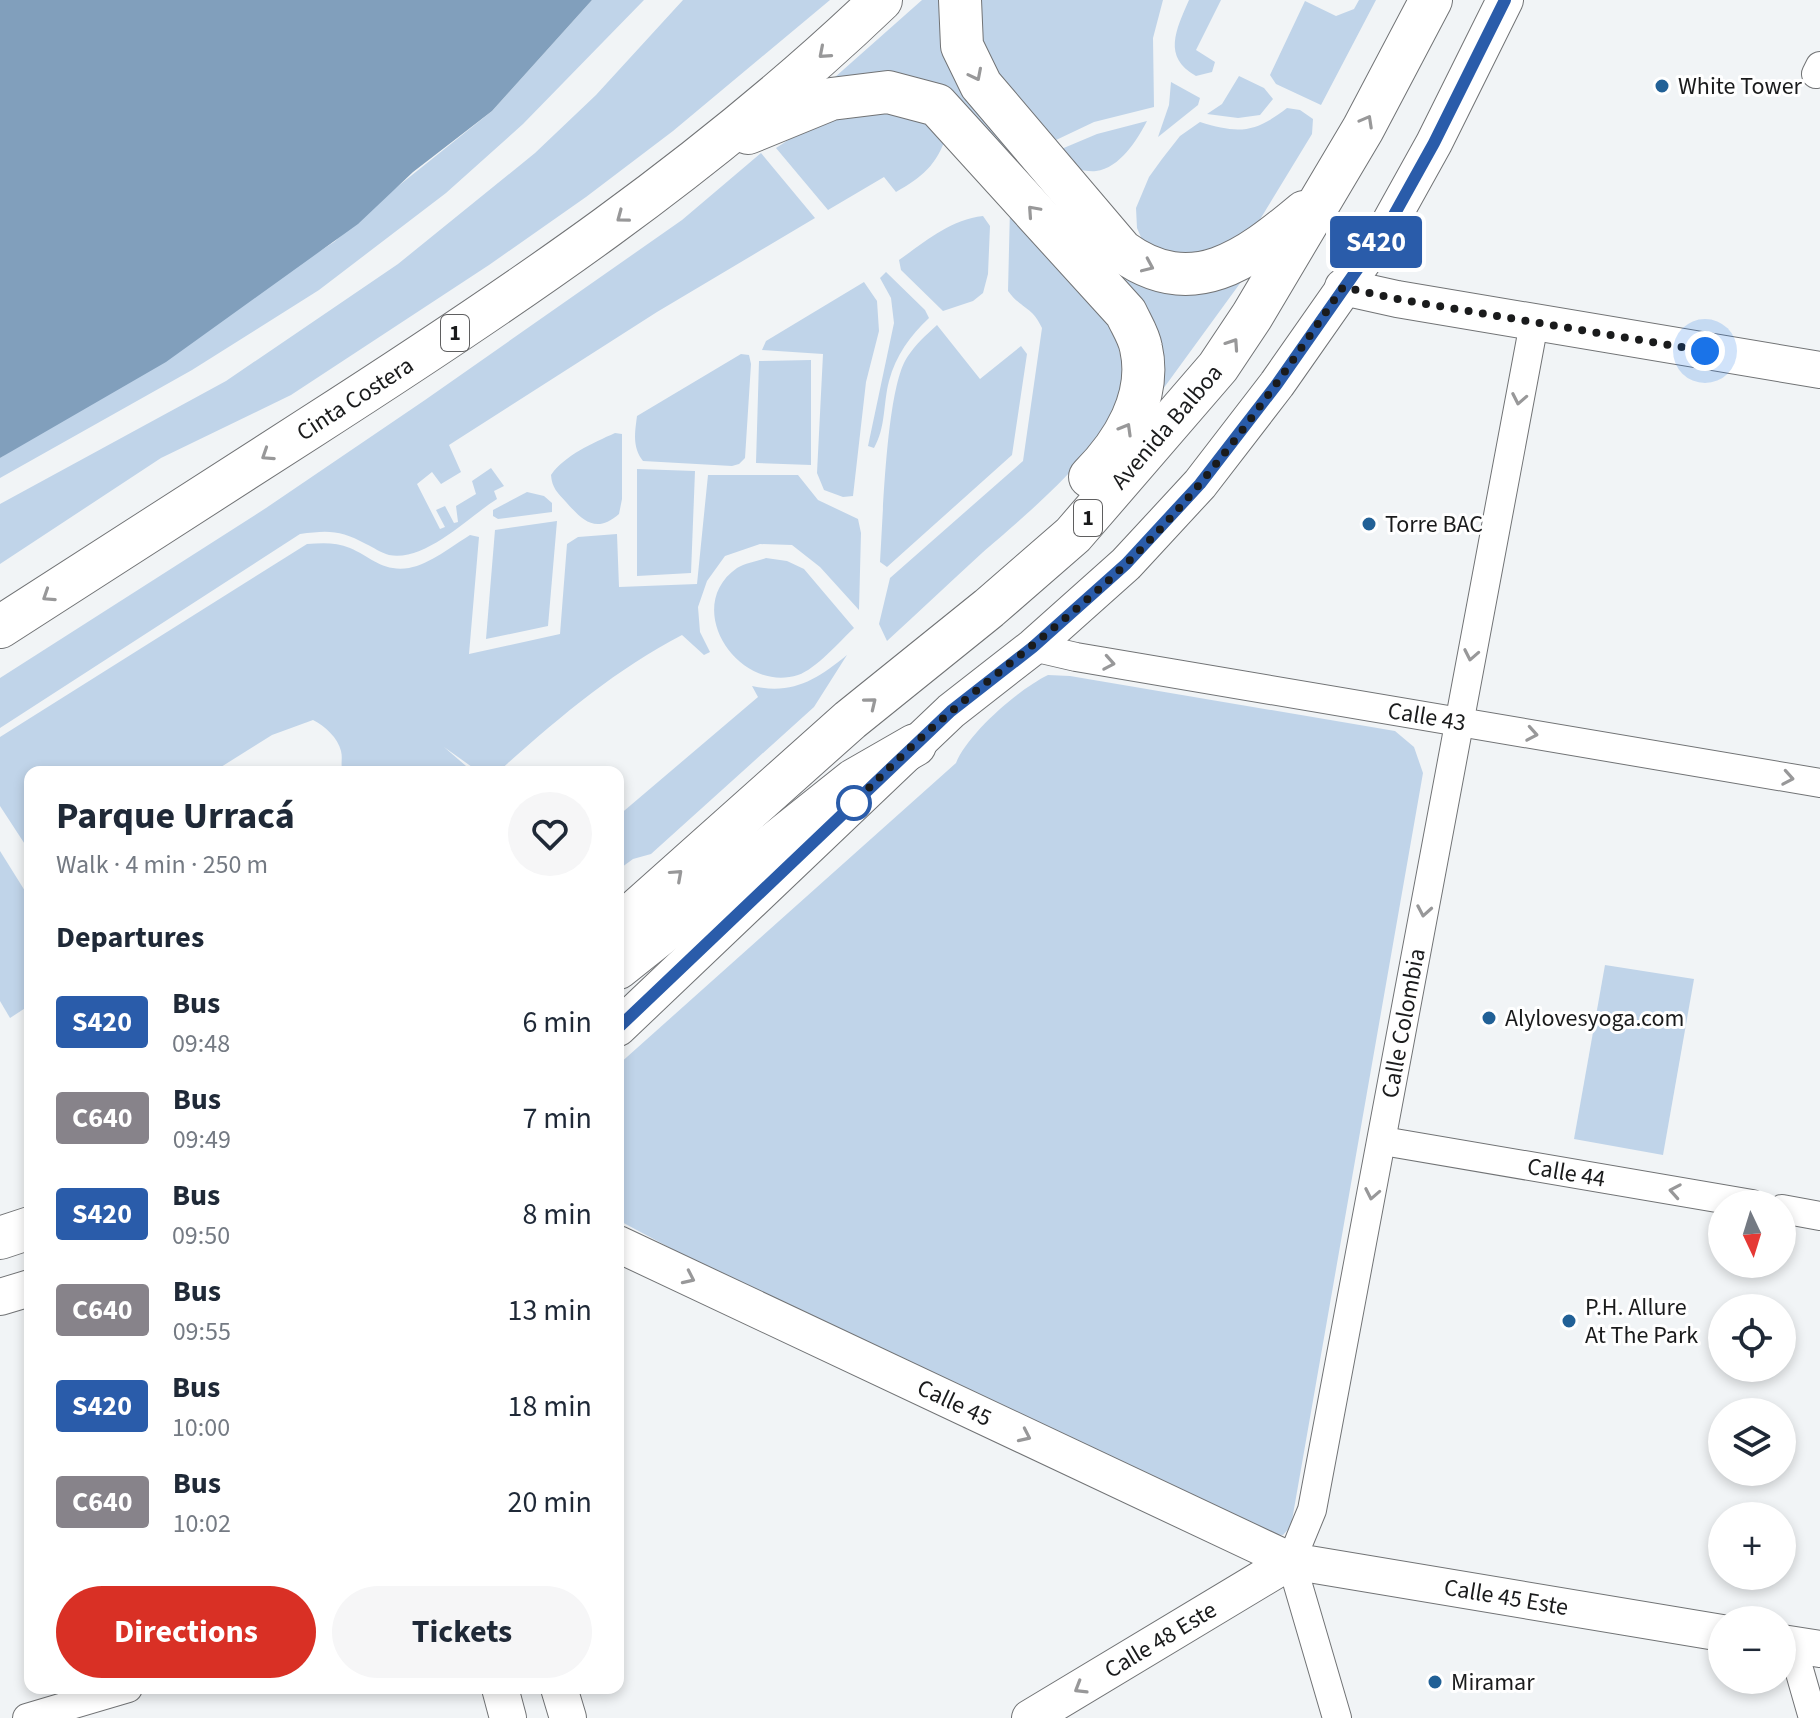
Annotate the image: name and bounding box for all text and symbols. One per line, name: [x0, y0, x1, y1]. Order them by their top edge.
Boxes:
one-way arrow: [818, 43, 833, 57]
one-way arrow: [966, 66, 981, 81]
place label: White Tower: [1678, 69, 1803, 104]
marker: White Tower: [1653, 77, 1671, 95]
one-way arrow: [1358, 115, 1373, 130]
one-way arrow: [1029, 205, 1043, 220]
one-way arrow: [616, 207, 631, 221]
line badge: S420: [1320, 216, 1432, 268]
text: S420: [1346, 222, 1406, 262]
one-way arrow: [1139, 257, 1154, 273]
road number: 1: [441, 315, 469, 351]
your location: [1685, 331, 1725, 371]
one-way arrow: [1224, 339, 1239, 353]
street label: Cinta Costera: [289, 348, 420, 449]
street label: Avenida Balboa: [1103, 356, 1231, 497]
one-way arrow: [1512, 393, 1529, 406]
one-way arrow: [1117, 423, 1132, 438]
one-way arrow: [261, 446, 276, 461]
road number: 1: [1074, 500, 1102, 536]
place label: Torre BAC: [1385, 507, 1483, 542]
marker: Torre BAC: [1360, 515, 1378, 533]
one-way arrow: [42, 586, 57, 601]
one-way arrow: [1463, 648, 1480, 662]
one-way arrow: [1103, 653, 1116, 670]
street label: Calle 43: [1385, 693, 1469, 740]
one-way arrow: [862, 698, 877, 712]
one-way arrow: [1525, 724, 1538, 741]
one-way arrow: [1781, 769, 1795, 786]
unlabelled marker: [837, 786, 871, 820]
text: Parque Urracá: [56, 789, 295, 843]
button: heart: [508, 792, 592, 876]
text: Walk · 4 min · 250 m: [56, 846, 268, 883]
one-way arrow: [667, 870, 682, 885]
one-way arrow: [1417, 904, 1434, 917]
text: Departures: [56, 916, 204, 959]
street label: Calle Colombia: [1372, 945, 1434, 1101]
text: Bus: [172, 982, 220, 1025]
text: 6 min: [522, 1001, 592, 1044]
place label: Alylovesyoga.com: [1505, 1001, 1684, 1036]
text: S420: [72, 1002, 132, 1042]
marker: Alylovesyoga.com: [1480, 1009, 1498, 1027]
text: 09:48: [172, 1025, 230, 1062]
text: Bus: [173, 1078, 221, 1121]
text: 7 min: [522, 1097, 592, 1140]
text: C640: [72, 1098, 133, 1138]
text: 09:49: [173, 1121, 231, 1158]
street label: Calle 44: [1525, 1148, 1608, 1196]
text: Bus: [172, 1174, 220, 1217]
one-way arrow: [1668, 1183, 1682, 1200]
one-way arrow: [1365, 1187, 1382, 1201]
north arrow: [1708, 1190, 1796, 1278]
map controls: [1708, 1190, 1796, 1694]
text: 8 min: [522, 1193, 592, 1236]
text: S420: [72, 1194, 132, 1234]
text: 09:50: [172, 1217, 230, 1254]
one-way arrow: [680, 1268, 695, 1284]
text: Bus: [173, 1270, 221, 1313]
text: 13 min: [508, 1289, 592, 1332]
text: C640: [72, 1290, 133, 1330]
place label: P.H. Allure At The Park: [1585, 1290, 1698, 1353]
button: locate: [1708, 1294, 1796, 1382]
marker: P.H. Allure At The Park: [1560, 1312, 1578, 1330]
text: 09:55: [173, 1313, 231, 1350]
text: Bus: [172, 1366, 220, 1409]
street label: Calle 45: [911, 1370, 998, 1435]
text: 18 min: [508, 1385, 592, 1428]
text: S420: [72, 1386, 132, 1426]
button: layers: [1708, 1398, 1796, 1486]
text: 10:00: [172, 1409, 230, 1446]
one-way arrow: [1017, 1426, 1031, 1442]
text: Bus: [173, 1462, 221, 1505]
text: 20 min: [508, 1481, 592, 1524]
text: C640: [72, 1482, 133, 1522]
button: +: [1708, 1502, 1796, 1590]
text: 10:02: [173, 1505, 231, 1542]
street label: Calle 45 Este: [1441, 1569, 1571, 1625]
button: Directions: [56, 1586, 316, 1678]
button: Tickets: [332, 1586, 592, 1678]
street label: Calle 48 Este: [1097, 1592, 1223, 1687]
button: −: [1708, 1606, 1796, 1694]
place label: Miramar: [1451, 1665, 1535, 1700]
marker: Miramar: [1426, 1673, 1444, 1691]
one-way arrow: [1074, 1678, 1089, 1694]

